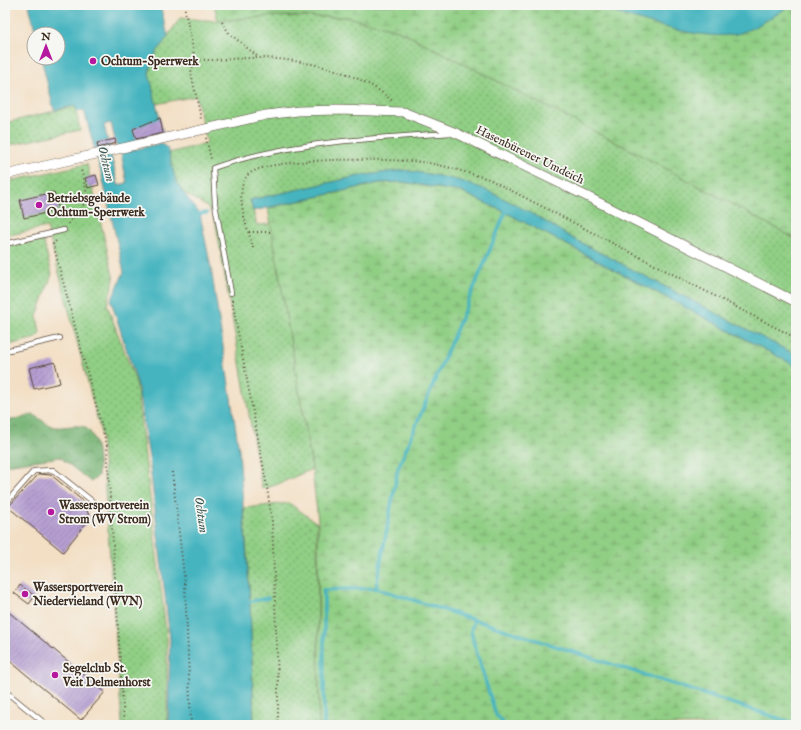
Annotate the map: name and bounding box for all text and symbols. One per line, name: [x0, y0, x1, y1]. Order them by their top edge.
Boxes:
north arrow: [26, 26, 66, 66]
text: N: [40, 30, 51, 44]
place label: Ochtum-Sperrwerk: [101, 54, 199, 70]
marker: Ochtum-Sperrwerk: [88, 56, 98, 66]
street label: Hasenbürener Umdeich: [473, 122, 587, 188]
water label: Ochtum: [93, 144, 119, 184]
place label: Betriebsgebäude Ochtum-Sperrwerk: [47, 191, 145, 221]
marker: Betriebsgebäude Ochtum-Sperrwerk: [34, 200, 44, 210]
water label: Ochtum: [190, 496, 212, 534]
place label: Wassersportverein Strom (WV Strom): [58, 498, 151, 527]
marker: Wassersportverein Strom (WV Strom): [46, 507, 56, 517]
place label: Wassersportverein Niedervieland (WVN): [32, 580, 142, 609]
marker: Wassersportverein Niedervieland (WVN): [20, 589, 30, 599]
place label: Segelclub St. Veit Delmenhorst: [62, 661, 152, 690]
marker: Segelclub St. Veit Delmenhorst: [50, 670, 60, 680]

